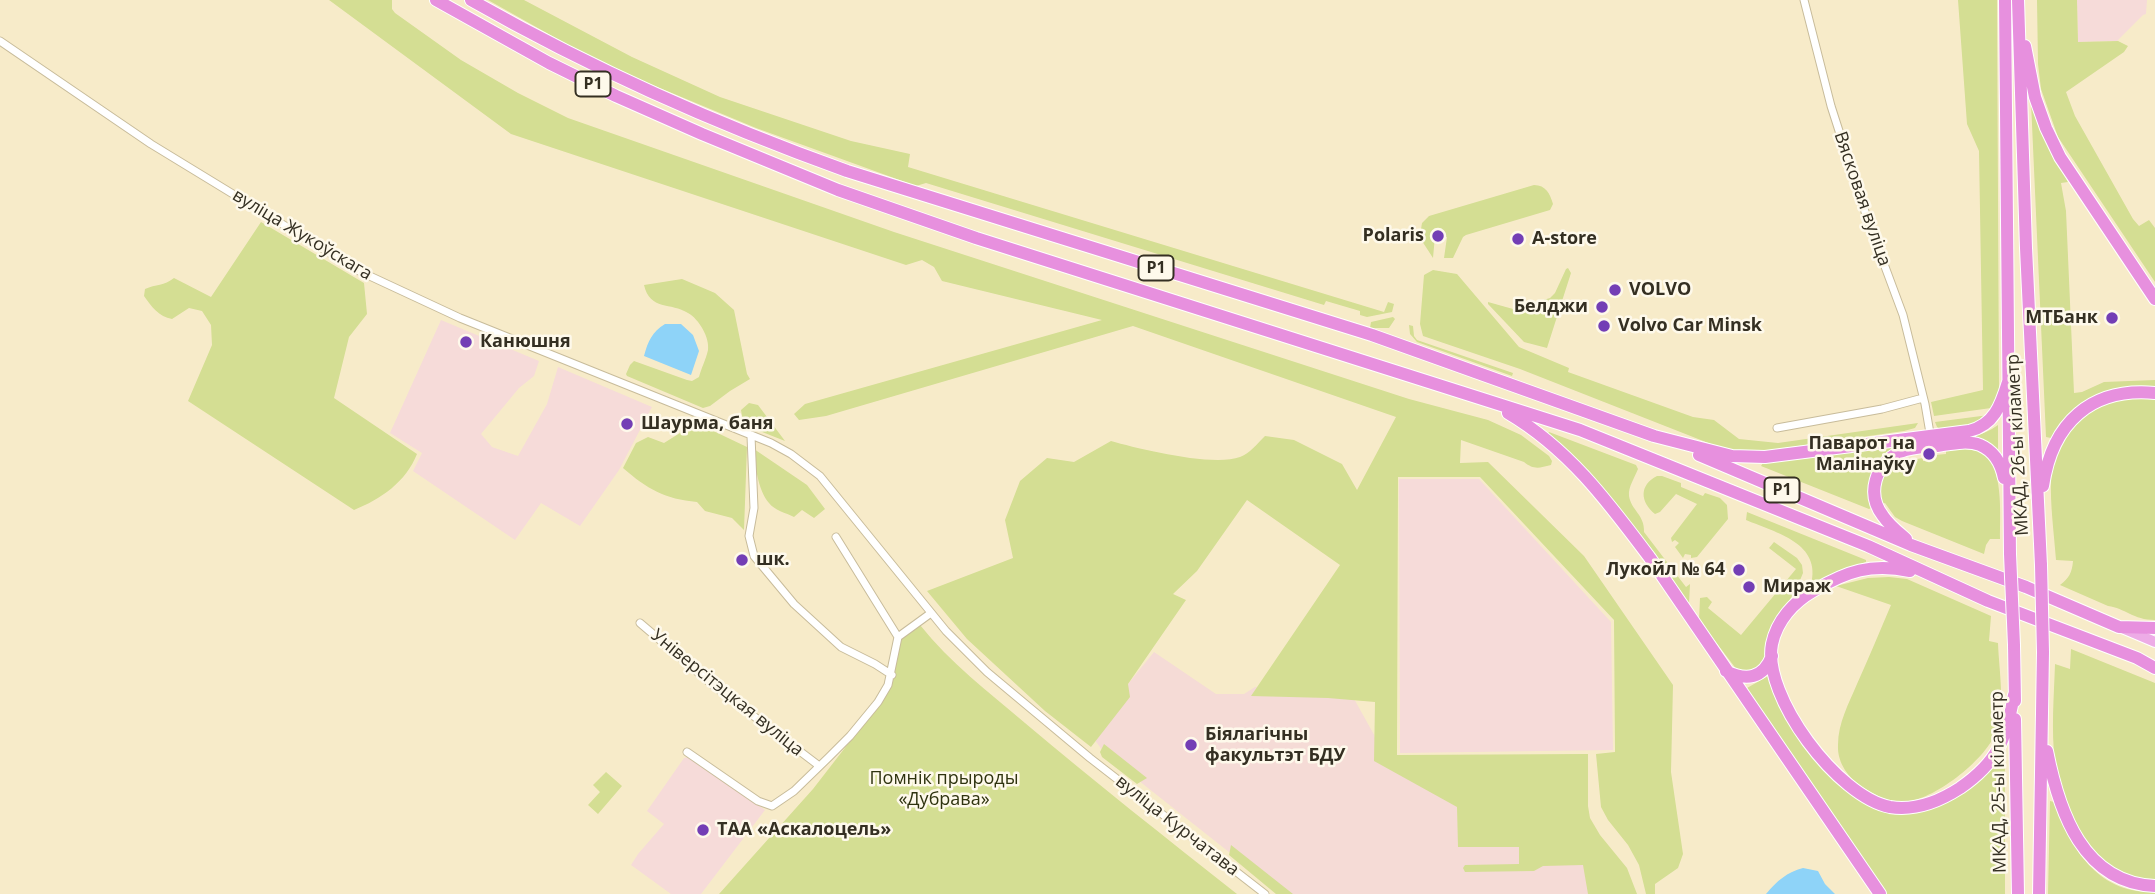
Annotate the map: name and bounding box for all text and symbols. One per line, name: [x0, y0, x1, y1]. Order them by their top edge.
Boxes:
road number: Р1: [576, 72, 610, 96]
street label: Вясковая вуліца: [1829, 129, 1895, 269]
street label: вуліца Жукоўскага: [228, 185, 376, 285]
place label: Polaris: [1363, 225, 1424, 247]
marker: Polaris: [1430, 228, 1446, 244]
place label: А-store: [1532, 228, 1597, 250]
marker: А-store: [1510, 231, 1526, 247]
road number: Р1: [1138, 256, 1174, 280]
place label: VOLVO: [1629, 279, 1691, 301]
marker: VOLVO: [1607, 282, 1623, 298]
place label: Белджи: [1514, 296, 1588, 318]
marker: Белджи: [1594, 299, 1610, 315]
place label: МТБанк: [2025, 307, 2098, 329]
marker: МТБанк: [2104, 310, 2120, 326]
place label: Volvo Car Minsk: [1618, 315, 1762, 337]
marker: Volvo Car Minsk: [1596, 318, 1612, 334]
place label: Канюшня: [480, 331, 571, 353]
marker: Канюшня: [458, 334, 474, 350]
street label: МКАД, 26-ы кіламетр: [2002, 354, 2034, 536]
place label: Шаурма, баня: [641, 413, 773, 435]
marker: Шаурма, баня: [619, 416, 635, 432]
place label: Паварот на Малінаўку: [1809, 433, 1915, 476]
marker: Паварот на Малінаўку: [1921, 446, 1937, 462]
road number: Р1: [1764, 477, 1800, 503]
place label: шк.: [756, 549, 790, 571]
marker: шк.: [734, 552, 750, 568]
place label: Лукойл № 64: [1606, 559, 1725, 581]
marker: Лукойл № 64: [1731, 562, 1747, 578]
place label: Мираж: [1763, 576, 1831, 598]
marker: Мираж: [1741, 579, 1757, 595]
street label: Універсітэцкая вуліца: [646, 625, 808, 761]
street label: МКАД, 25-ы кіламетр: [1987, 691, 2011, 873]
place label: Біялагічны факультэт БДУ: [1205, 724, 1346, 766]
marker: Біялагічны факультэт БДУ: [1183, 737, 1199, 753]
park label: Помнік прыроды «Дубрава»: [869, 768, 1019, 810]
street label: вуліца Курчатава: [1111, 771, 1243, 881]
place label: ТАА «Аскалоцель»: [717, 819, 891, 841]
marker: ТАА «Аскалоцель»: [695, 822, 711, 838]

